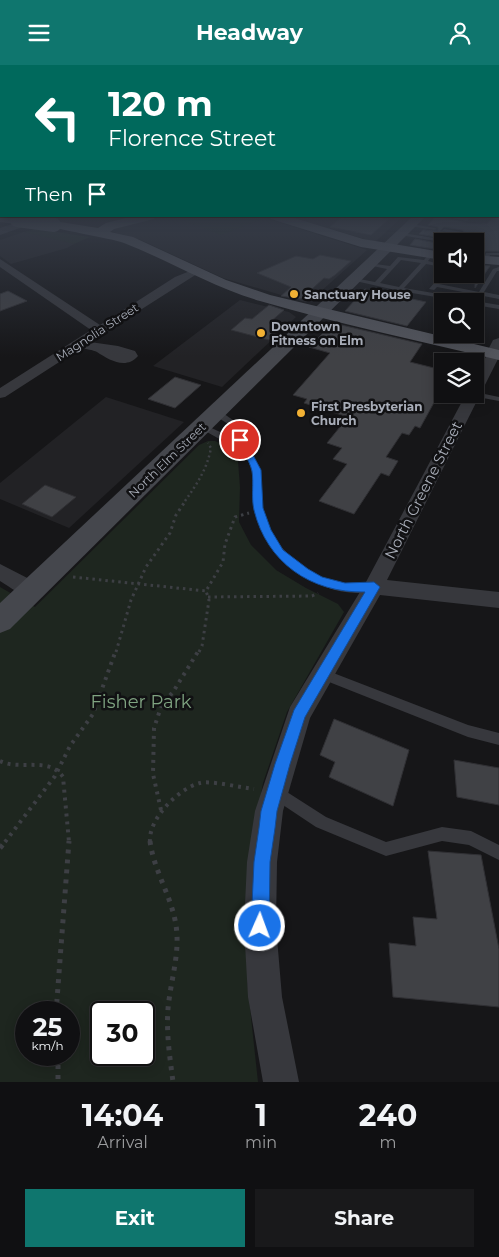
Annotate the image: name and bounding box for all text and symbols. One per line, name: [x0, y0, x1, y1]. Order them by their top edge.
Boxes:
icon: menu: [25, 19, 53, 47]
text: Headway: [196, 19, 303, 46]
icon: person: [446, 19, 474, 47]
text: 120 m: [108, 82, 213, 125]
icon: left: [25, 85, 90, 150]
text: Florence Street: [108, 125, 276, 152]
icon: arrive: [83, 180, 111, 208]
text: Then: [25, 183, 73, 206]
map controls: [434, 233, 484, 403]
button: sound: [434, 233, 484, 283]
place label: Sanctuary House: [304, 287, 411, 302]
marker: Sanctuary House: [288, 288, 300, 300]
button: search: [434, 293, 484, 343]
street label: Magnolia Street: [53, 300, 141, 364]
place label: Downtown Fitness on Elm: [271, 319, 363, 348]
marker: Downtown Fitness on Elm: [255, 327, 267, 339]
button: layers: [434, 353, 484, 403]
place label: First Presbyterian Church: [311, 399, 423, 428]
marker: First Presbyterian Church: [295, 407, 307, 419]
street label: North Greene Street: [380, 418, 466, 562]
street label: North Elm Street: [125, 419, 209, 501]
pin: [219, 419, 261, 461]
icon: arrive: [226, 426, 254, 454]
park label: Fisher Park: [90, 691, 192, 713]
position arrow: [233, 899, 285, 951]
speed limit sign: 30: [90, 1001, 155, 1066]
text: 25: [33, 1012, 62, 1042]
text: km/h: [31, 1038, 64, 1053]
text: 14:04: [82, 1097, 163, 1134]
text: 1: [255, 1097, 267, 1134]
text: 240: [359, 1097, 417, 1134]
text: Arrival: [97, 1133, 148, 1152]
text: min: [245, 1133, 277, 1152]
text: m: [380, 1133, 397, 1152]
button: Exit: [25, 1189, 245, 1247]
button: Share: [255, 1189, 474, 1247]

